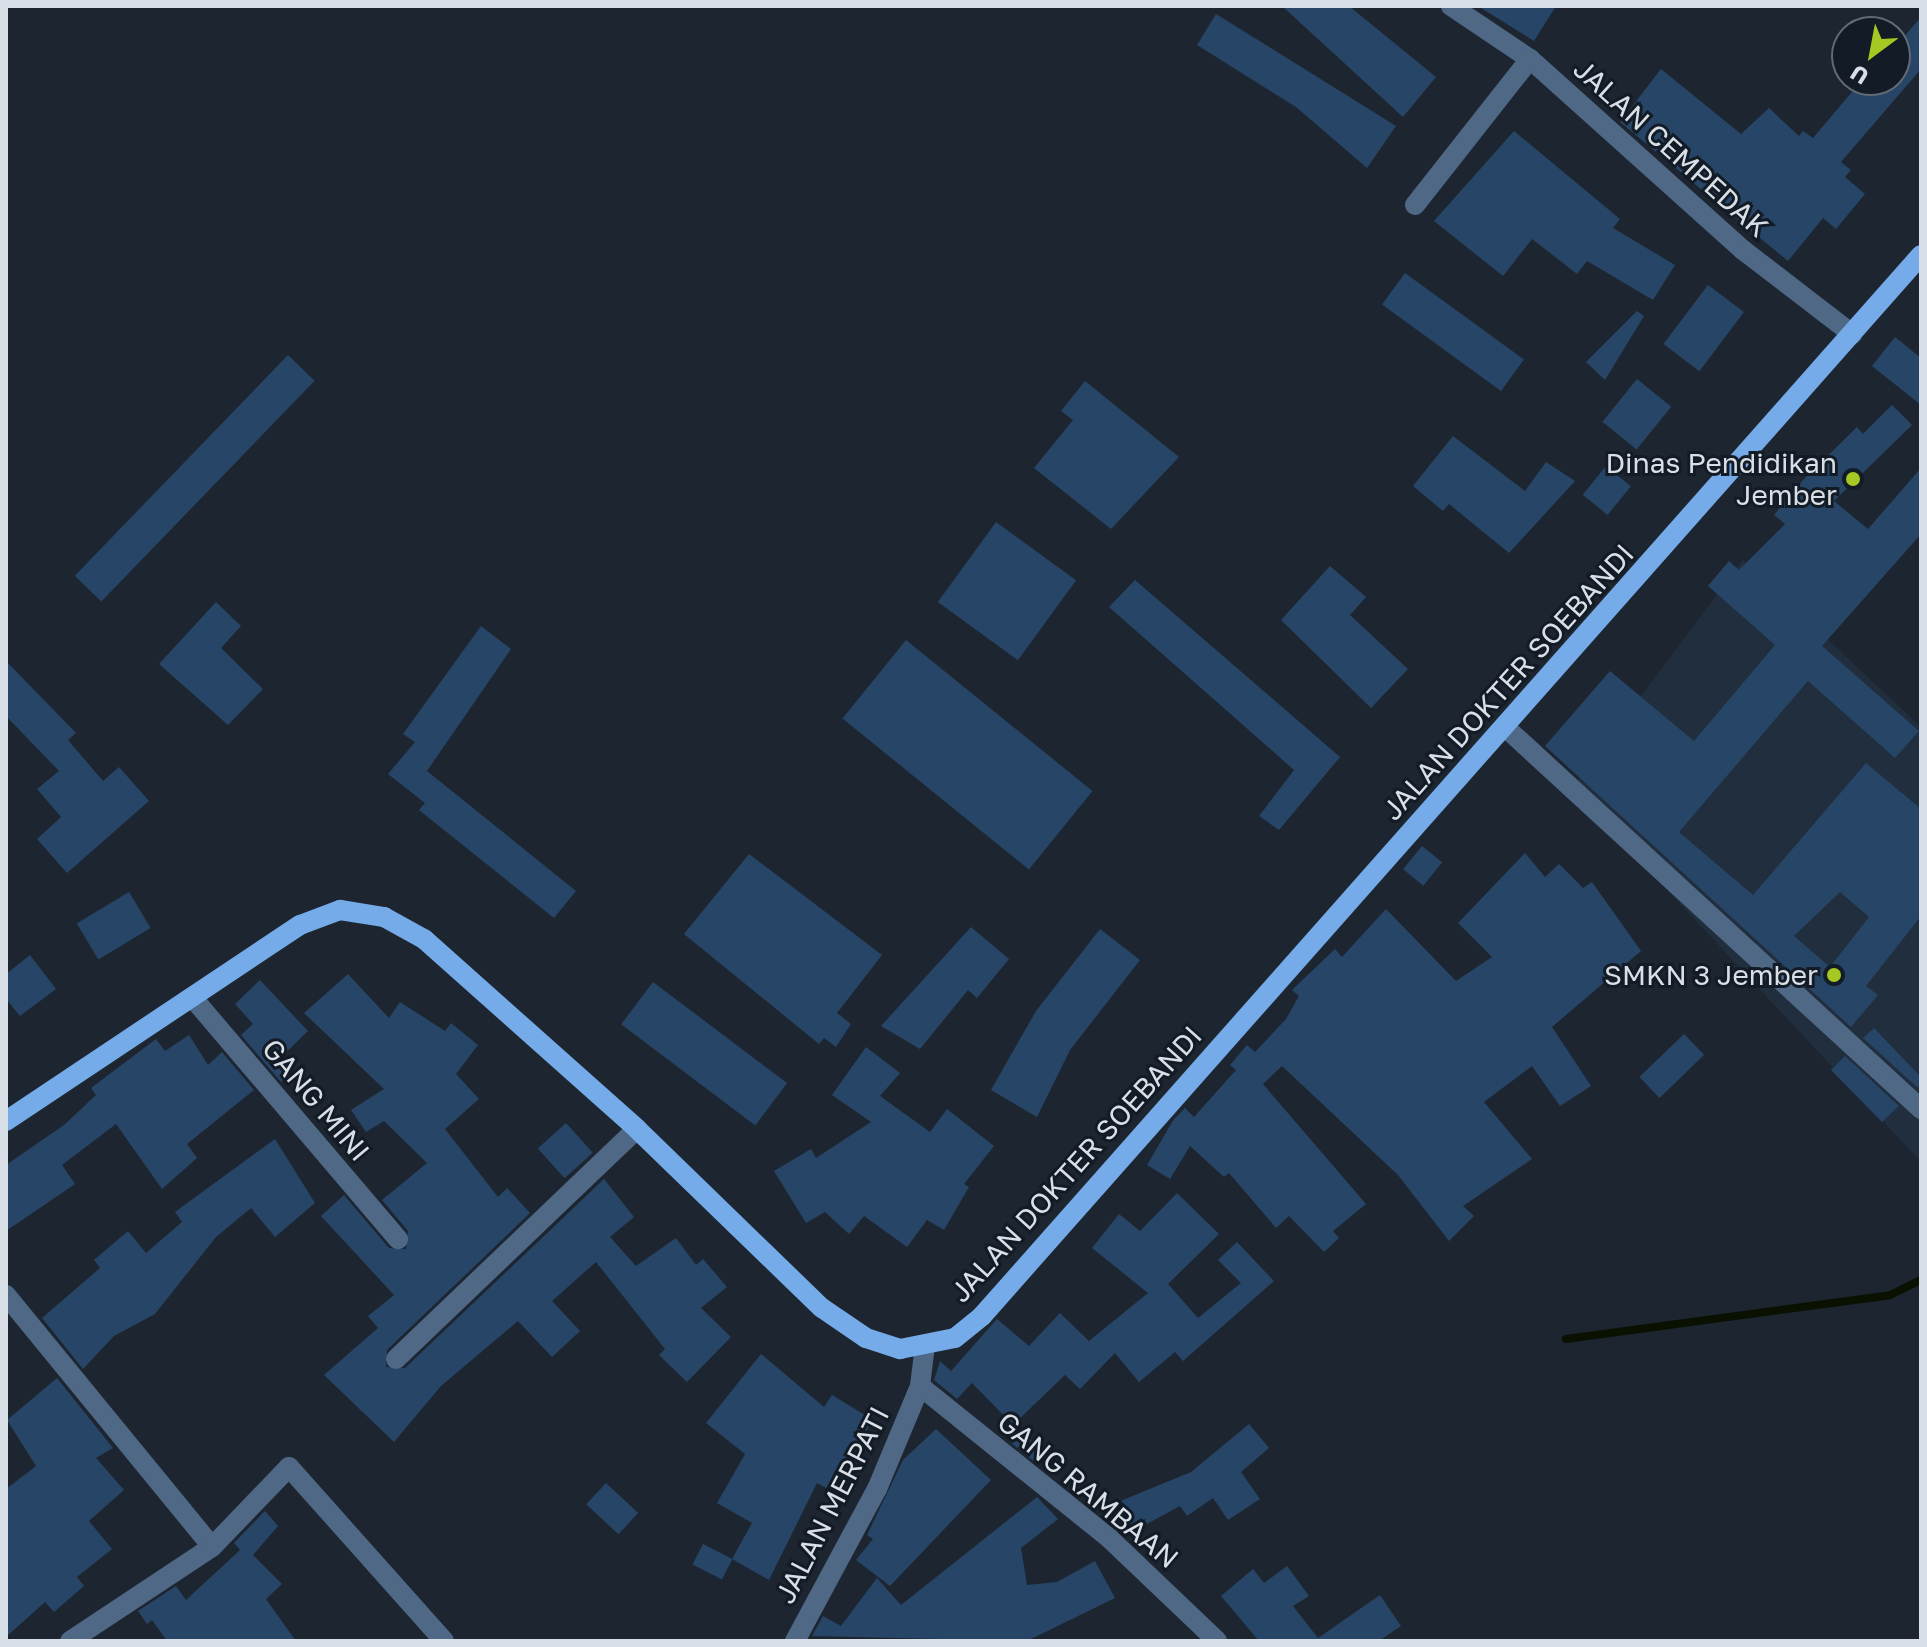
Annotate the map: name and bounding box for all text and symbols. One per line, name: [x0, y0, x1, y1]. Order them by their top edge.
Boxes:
north arrow: [1831, 16, 1911, 96]
street label: JALAN CEMPEDAK: [1567, 52, 1775, 244]
text: U: [1845, 59, 1873, 91]
place label: Dinas Pendidikan Jember: [1605, 446, 1837, 512]
marker: Dinas Pendidikan Jember: [1844, 470, 1862, 488]
street label: JALAN DOKTER SOEBANDI: [1375, 537, 1641, 827]
place label: SMKN 3 Jember: [1604, 958, 1818, 992]
marker: SMKN 3 Jember: [1825, 966, 1843, 984]
street label: JALAN DOKTER SOEBANDI: [943, 1019, 1209, 1309]
street label: GANG MINI: [255, 1032, 377, 1168]
street label: JALAN MERPATI: [768, 1401, 896, 1609]
street label: GANG RAMBAAN: [991, 1405, 1185, 1575]

